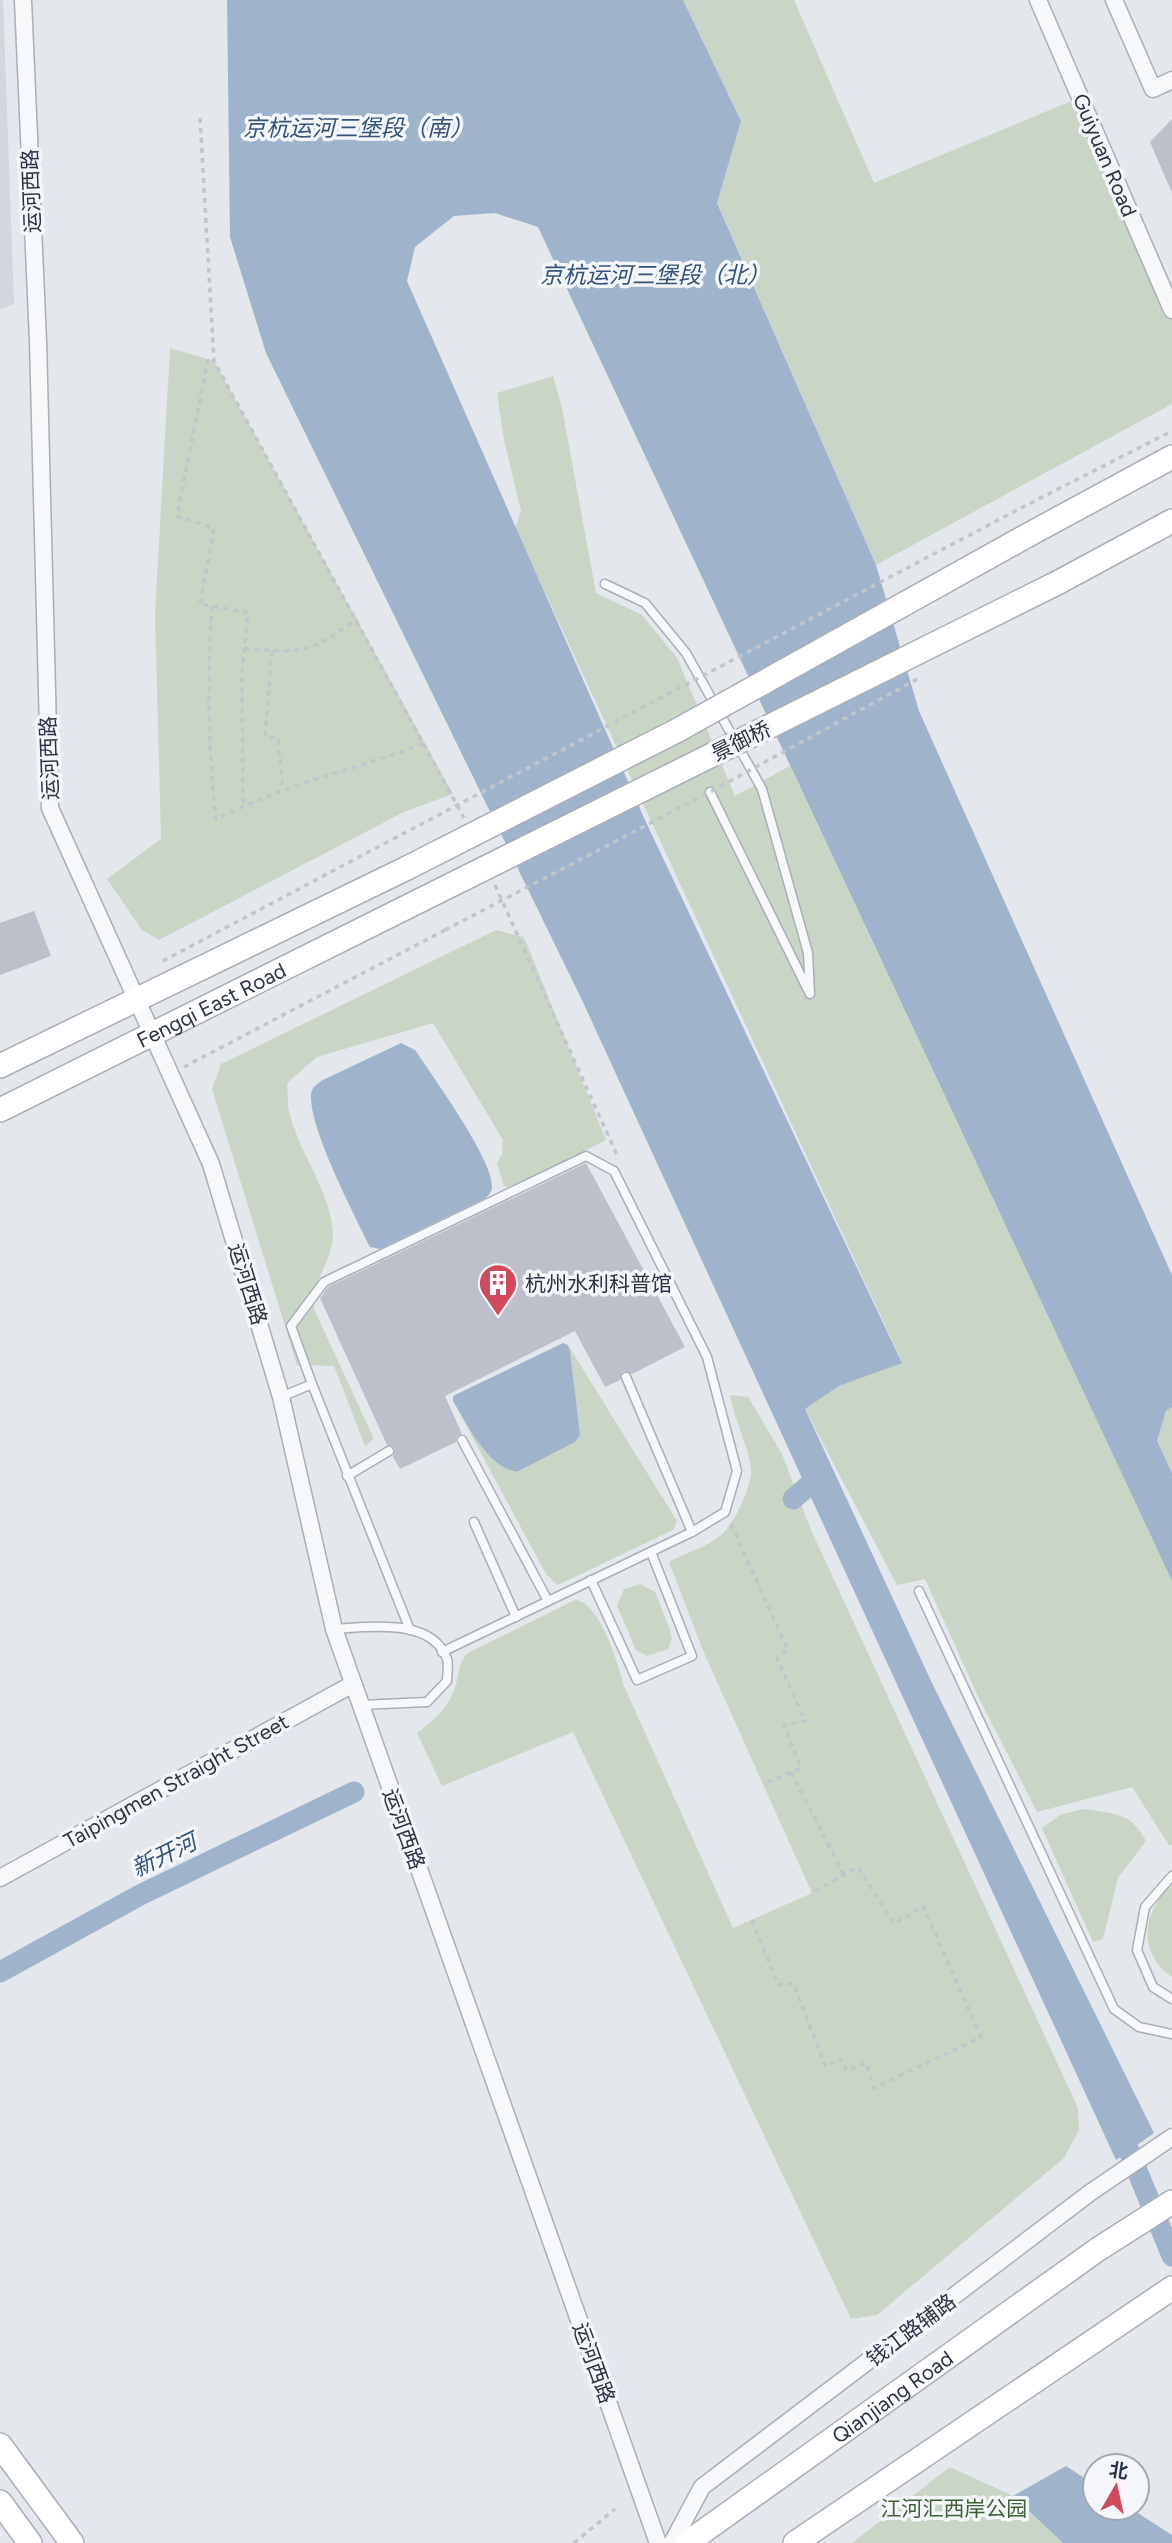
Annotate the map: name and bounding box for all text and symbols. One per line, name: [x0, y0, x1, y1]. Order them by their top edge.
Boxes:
street label: Guiyuan Road: [1068, 90, 1142, 220]
water label: 京杭运河三堡段（南）: [243, 114, 473, 142]
street label: 运河西路: [17, 149, 45, 233]
water label: 京杭运河三堡段（北）: [540, 261, 770, 289]
street label: 运河西路: [35, 716, 63, 800]
street label: 景御桥: [707, 716, 775, 766]
street label: Fengqi East Road: [132, 957, 290, 1052]
street label: 运河西路: [224, 1240, 272, 1328]
building icon: 杭州水利科普馆: [477, 1262, 519, 1317]
place label: 杭州水利科普馆: [525, 1271, 672, 1296]
street label: Taipingmen Straight Street: [59, 1709, 293, 1853]
street label: 运河西路: [378, 1785, 430, 1873]
water label: 新开河: [127, 1826, 205, 1883]
street label: 钱江路辅路: [862, 2288, 960, 2372]
street label: 运河西路: [568, 2319, 620, 2407]
street label: Qianjiang Road: [827, 2345, 957, 2448]
north arrow: [1081, 2452, 1151, 2522]
text: 北: [1107, 2458, 1130, 2484]
park label: 江河汇西岸公园: [881, 2496, 1028, 2521]

